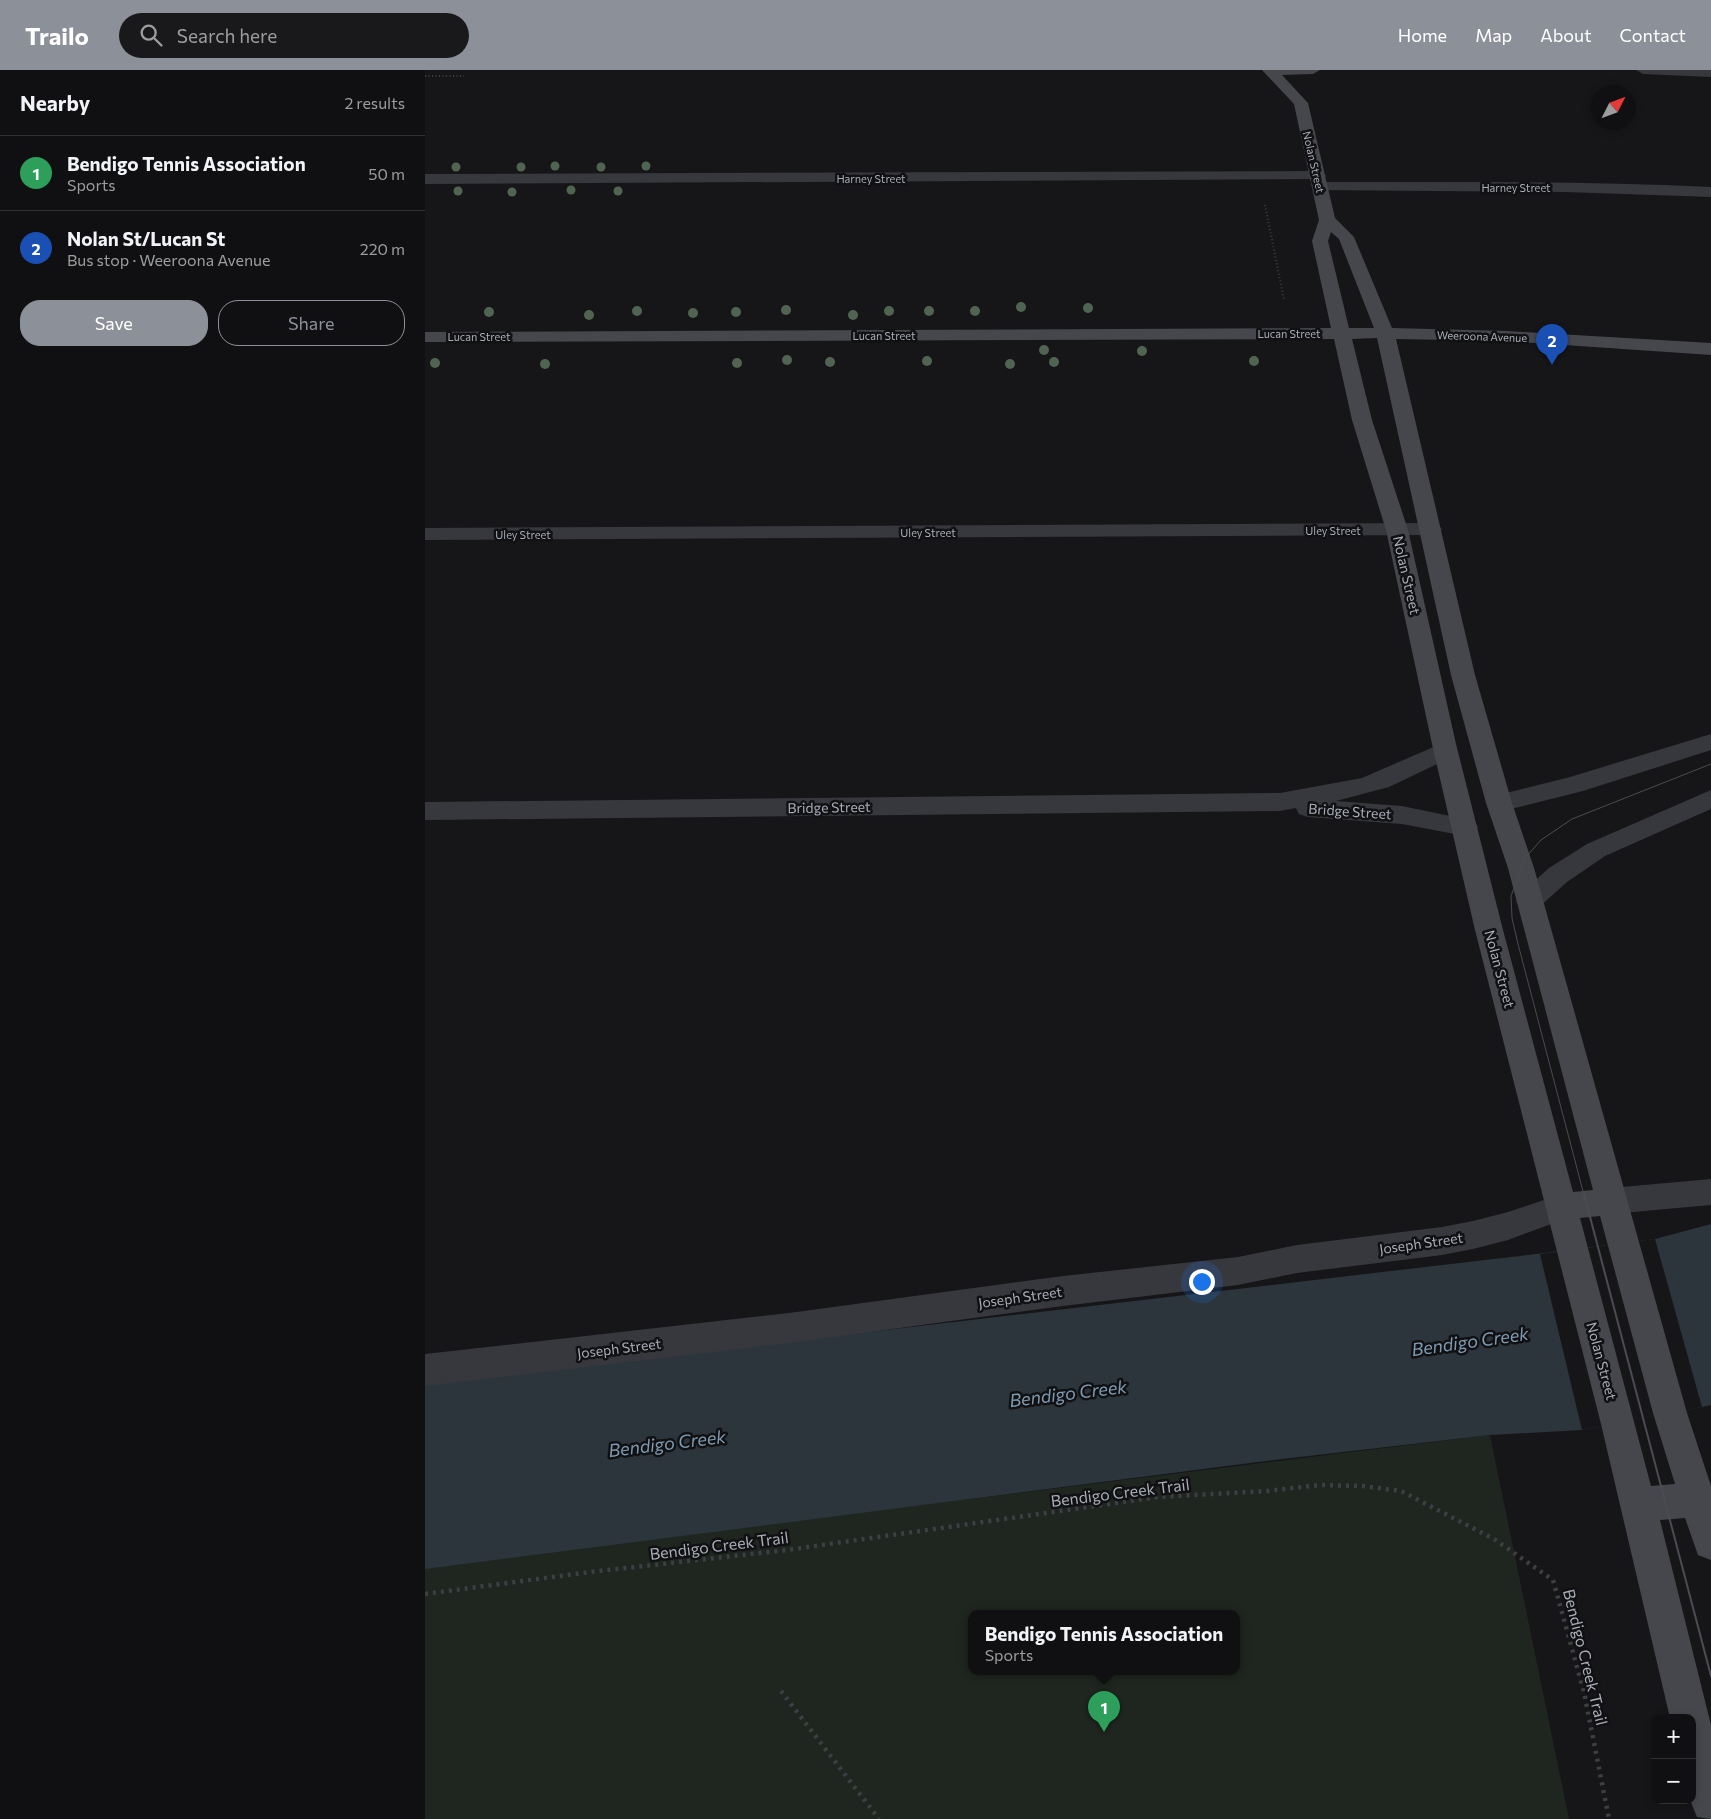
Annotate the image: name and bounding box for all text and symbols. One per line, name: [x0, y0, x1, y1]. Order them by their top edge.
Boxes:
search box: [119, 13, 469, 58]
text: Trailo: [25, 21, 89, 50]
icon: search: [137, 21, 165, 49]
text: Search here: [177, 24, 277, 47]
text: Home: [1398, 24, 1447, 46]
text: Map: [1475, 24, 1512, 46]
text: About: [1540, 24, 1592, 46]
text: Contact: [1620, 24, 1686, 46]
north arrow: [1591, 85, 1636, 130]
text: Nearby: [20, 90, 90, 115]
text: 2 results: [344, 93, 405, 112]
street label: Nolan Street: [1301, 130, 1328, 195]
text: Bendigo Tennis Association: [67, 152, 306, 175]
text: 1: [32, 164, 40, 183]
text: 50 m: [368, 164, 405, 183]
street label: Harney Street: [836, 172, 906, 185]
text: Sports: [67, 175, 116, 194]
street label: Harney Street: [1481, 181, 1551, 194]
text: Nolan St/Lucan St: [67, 227, 225, 250]
text: 2: [31, 239, 41, 258]
text: 220 m: [360, 239, 405, 258]
text: Bus stop · Weeroona Avenue: [67, 250, 270, 269]
button: Save: [20, 300, 208, 346]
button: Share: [218, 300, 405, 346]
pin: 2: [1536, 324, 1568, 365]
street label: Lucan Street: [1257, 327, 1321, 340]
street label: Weeroona Avenue: [1437, 328, 1528, 344]
street label: Lucan Street: [852, 329, 916, 342]
street label: Lucan Street: [447, 330, 511, 343]
street label: Uley Street: [1305, 524, 1361, 537]
street label: Uley Street: [900, 526, 956, 539]
street label: Uley Street: [495, 528, 551, 541]
street label: Nolan Street: [1390, 534, 1424, 616]
street label: Bridge Street: [787, 798, 871, 816]
street label: Bridge Street: [1308, 800, 1392, 822]
street label: Nolan Street: [1481, 928, 1519, 1010]
street label: Joseph Street: [1378, 1229, 1464, 1257]
your location: [1189, 1269, 1215, 1295]
street label: Joseph Street: [977, 1283, 1063, 1311]
street label: Nolan Street: [1583, 1320, 1621, 1402]
water label: Bendigo Creek: [1410, 1322, 1531, 1360]
street label: Joseph Street: [576, 1334, 662, 1362]
water label: Bendigo Creek: [1008, 1375, 1129, 1411]
water label: Bendigo Creek: [607, 1425, 728, 1461]
street label: Bendigo Creek Trail: [1049, 1474, 1191, 1510]
street label: Bendigo Creek Trail: [648, 1527, 790, 1563]
street label: Bendigo Creek Trail: [1560, 1587, 1612, 1727]
popup: [968, 1610, 1240, 1675]
text: Bendigo Tennis Association: [985, 1622, 1223, 1645]
text: Sports: [985, 1645, 1033, 1664]
pin: 1: [1088, 1691, 1120, 1732]
map controls: [1651, 1714, 1696, 1804]
button: +: [1651, 1714, 1696, 1759]
button: −: [1651, 1759, 1696, 1804]

